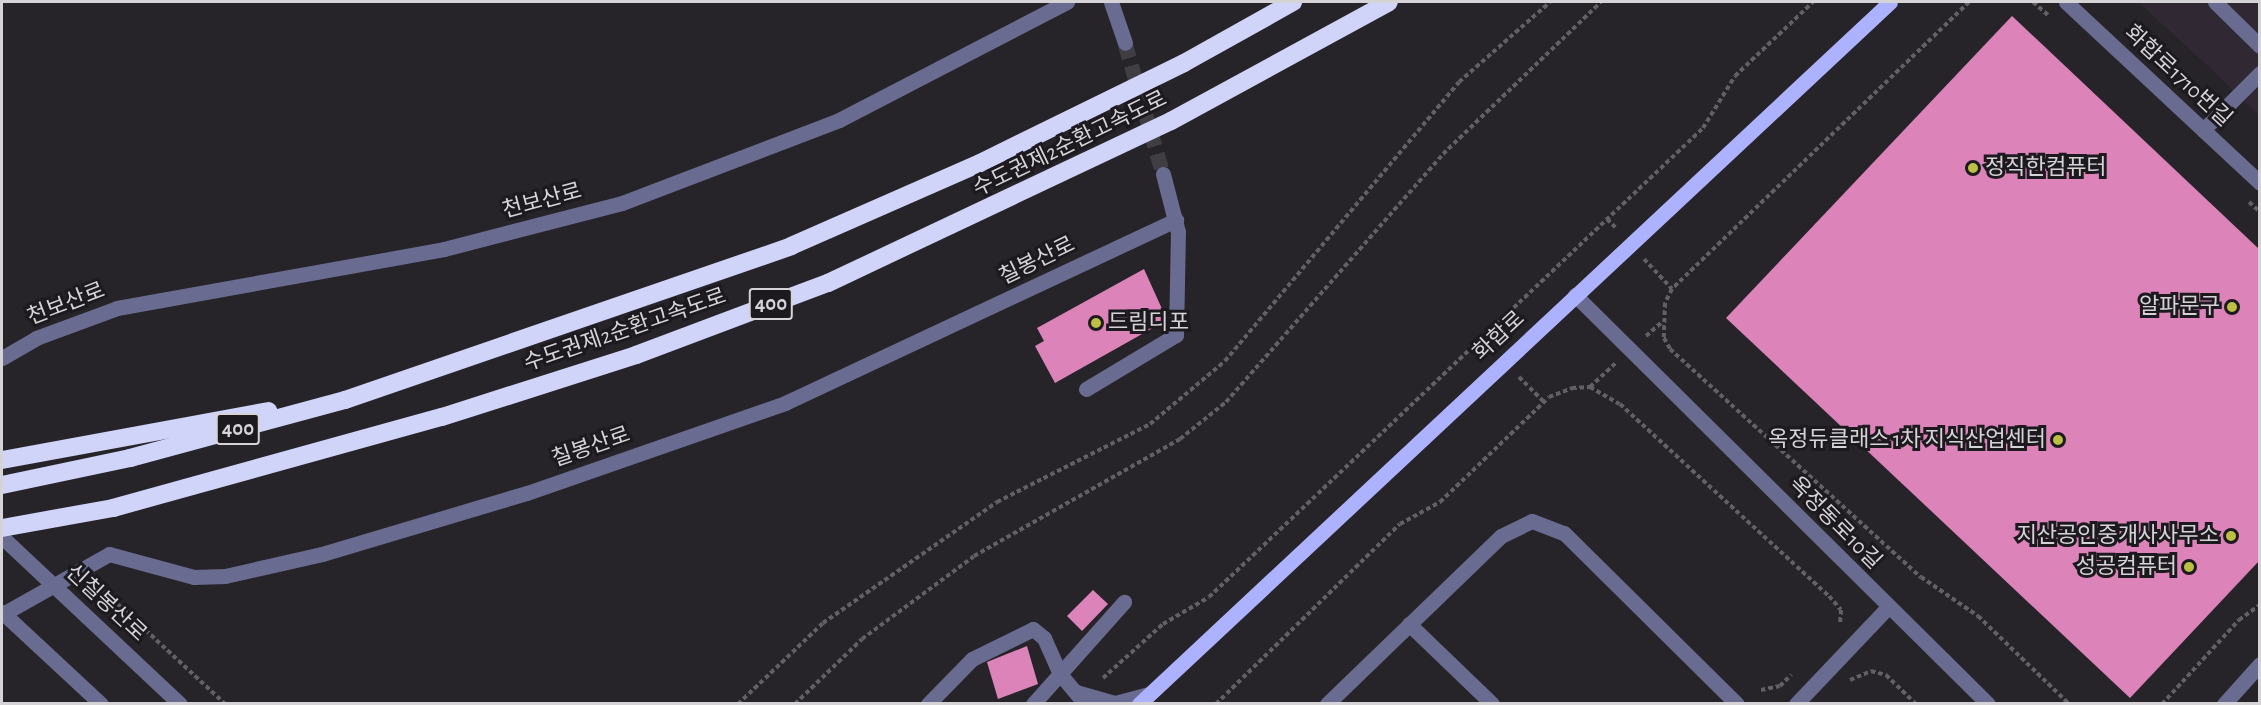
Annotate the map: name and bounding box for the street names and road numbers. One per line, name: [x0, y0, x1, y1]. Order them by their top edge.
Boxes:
street label: 화합로1710번길: [2119, 20, 2237, 132]
street label: 수도권제2순환고속도로: [969, 86, 1171, 202]
street label: 천보산로: [499, 178, 585, 224]
street label: 칠봉산로: [995, 231, 1079, 291]
street label: 천보산로: [23, 277, 109, 331]
street label: 수도권제2순환고속도로: [520, 283, 730, 377]
road number: 400: [748, 286, 794, 322]
street label: 화합로: [1468, 306, 1530, 366]
road number: 400: [216, 411, 260, 447]
street label: 칠봉산로: [548, 421, 634, 473]
street label: 옥정동로10길: [1783, 471, 1887, 575]
street label: 신칠봉산로: [60, 559, 152, 647]

